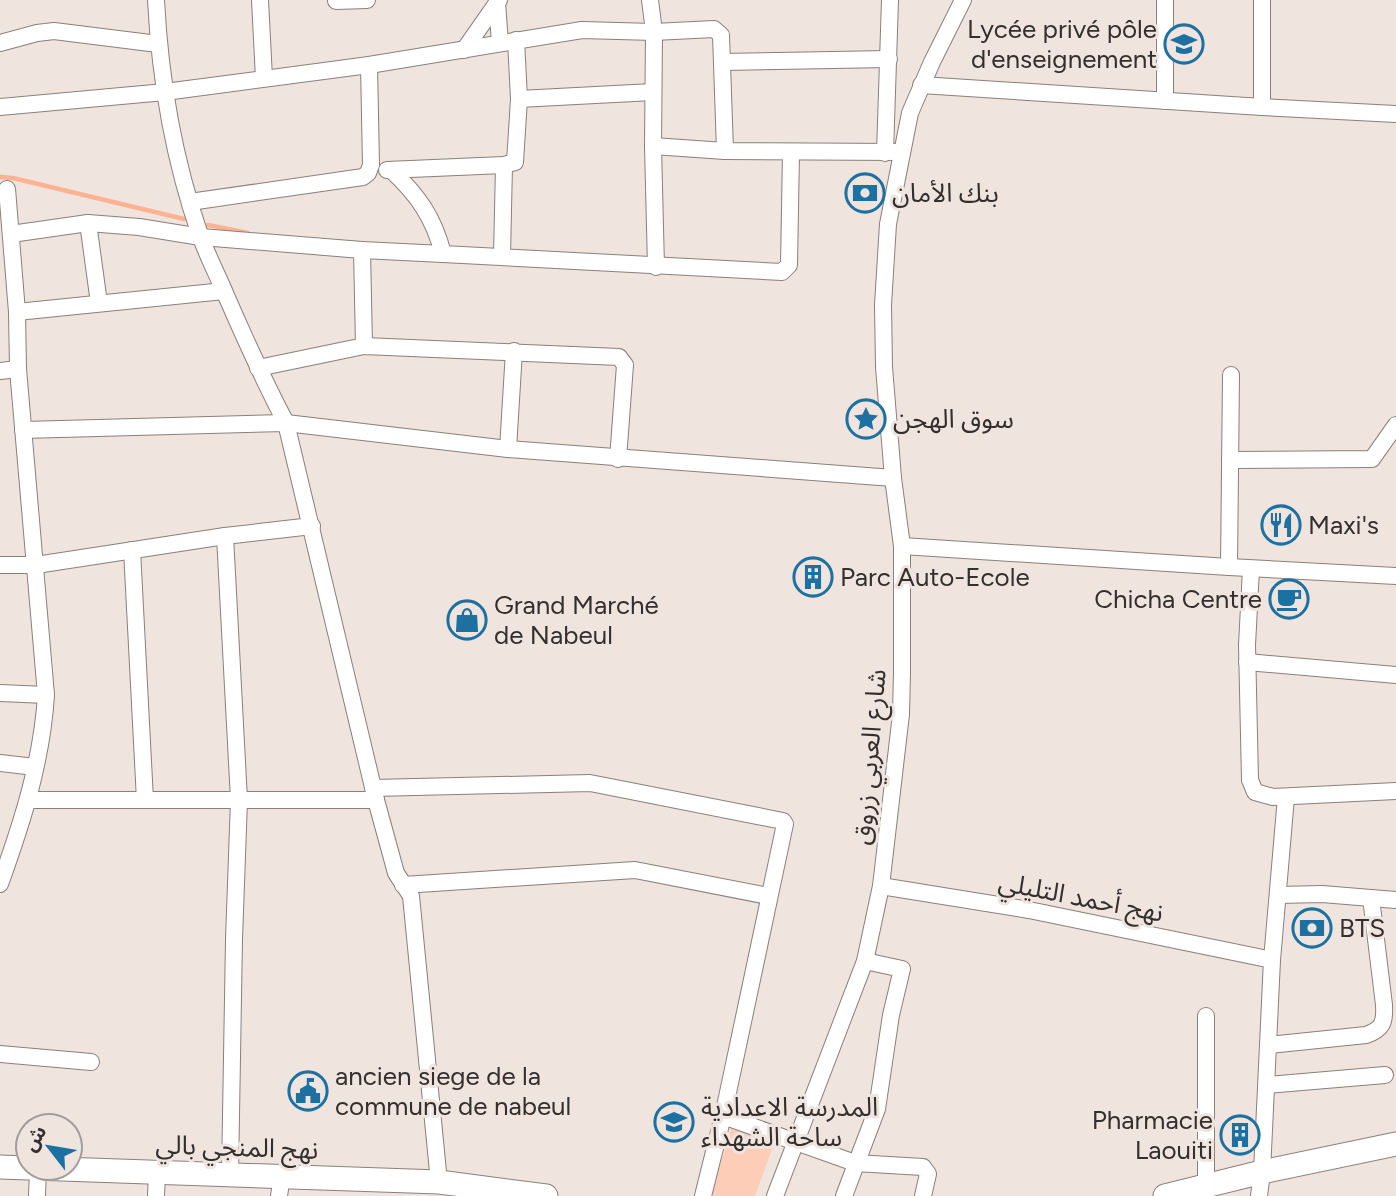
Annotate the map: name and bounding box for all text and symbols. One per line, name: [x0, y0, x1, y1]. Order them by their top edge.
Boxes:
place label: Lycée privé pôle d'enseignement: [967, 13, 1157, 75]
school or university icon: Lycée privé pôle d'enseignement: [1163, 23, 1205, 65]
bank icon: بنك الأمان: [844, 172, 886, 214]
place label: بنك الأمان: [892, 177, 999, 209]
place icon: سوق الهجن: [845, 398, 887, 440]
place label: سوق الهجن: [893, 403, 1014, 435]
restaurant icon: Maxi's: [1260, 504, 1302, 546]
place label: Maxi's: [1308, 509, 1379, 541]
building icon: Parc Auto-Ecole: [792, 556, 834, 598]
place label: Parc Auto-Ecole: [840, 561, 1030, 593]
cafe icon: Chicha Centre: [1268, 578, 1310, 620]
place label: Chicha Centre: [1094, 583, 1262, 615]
place label: Grand Marché de Nabeul: [494, 589, 659, 651]
shop icon: Grand Marché de Nabeul: [446, 599, 488, 641]
street label: شارع العربي زروق: [845, 668, 897, 847]
street label: نهج أحمد التليلي: [995, 865, 1166, 933]
bank icon: BTS: [1291, 907, 1333, 949]
place label: BTS: [1339, 912, 1385, 944]
place label: ancien siege de la commune de nabeul: [335, 1060, 571, 1122]
public building icon: ancien siege de la commune de nabeul: [287, 1070, 329, 1112]
place label: المدرسة الاعدادية ساحة الشهداء: [701, 1091, 878, 1153]
school or university icon: المدرسة الاعدادية ساحة الشهداء: [653, 1101, 695, 1143]
place label: Pharmacie Laouiti: [1092, 1104, 1213, 1166]
north arrow: [14, 1112, 84, 1182]
building icon: Pharmacie Laouiti: [1219, 1114, 1261, 1156]
text: ش: [18, 1121, 51, 1156]
street label: نهج المنجي بالي: [155, 1128, 319, 1170]

